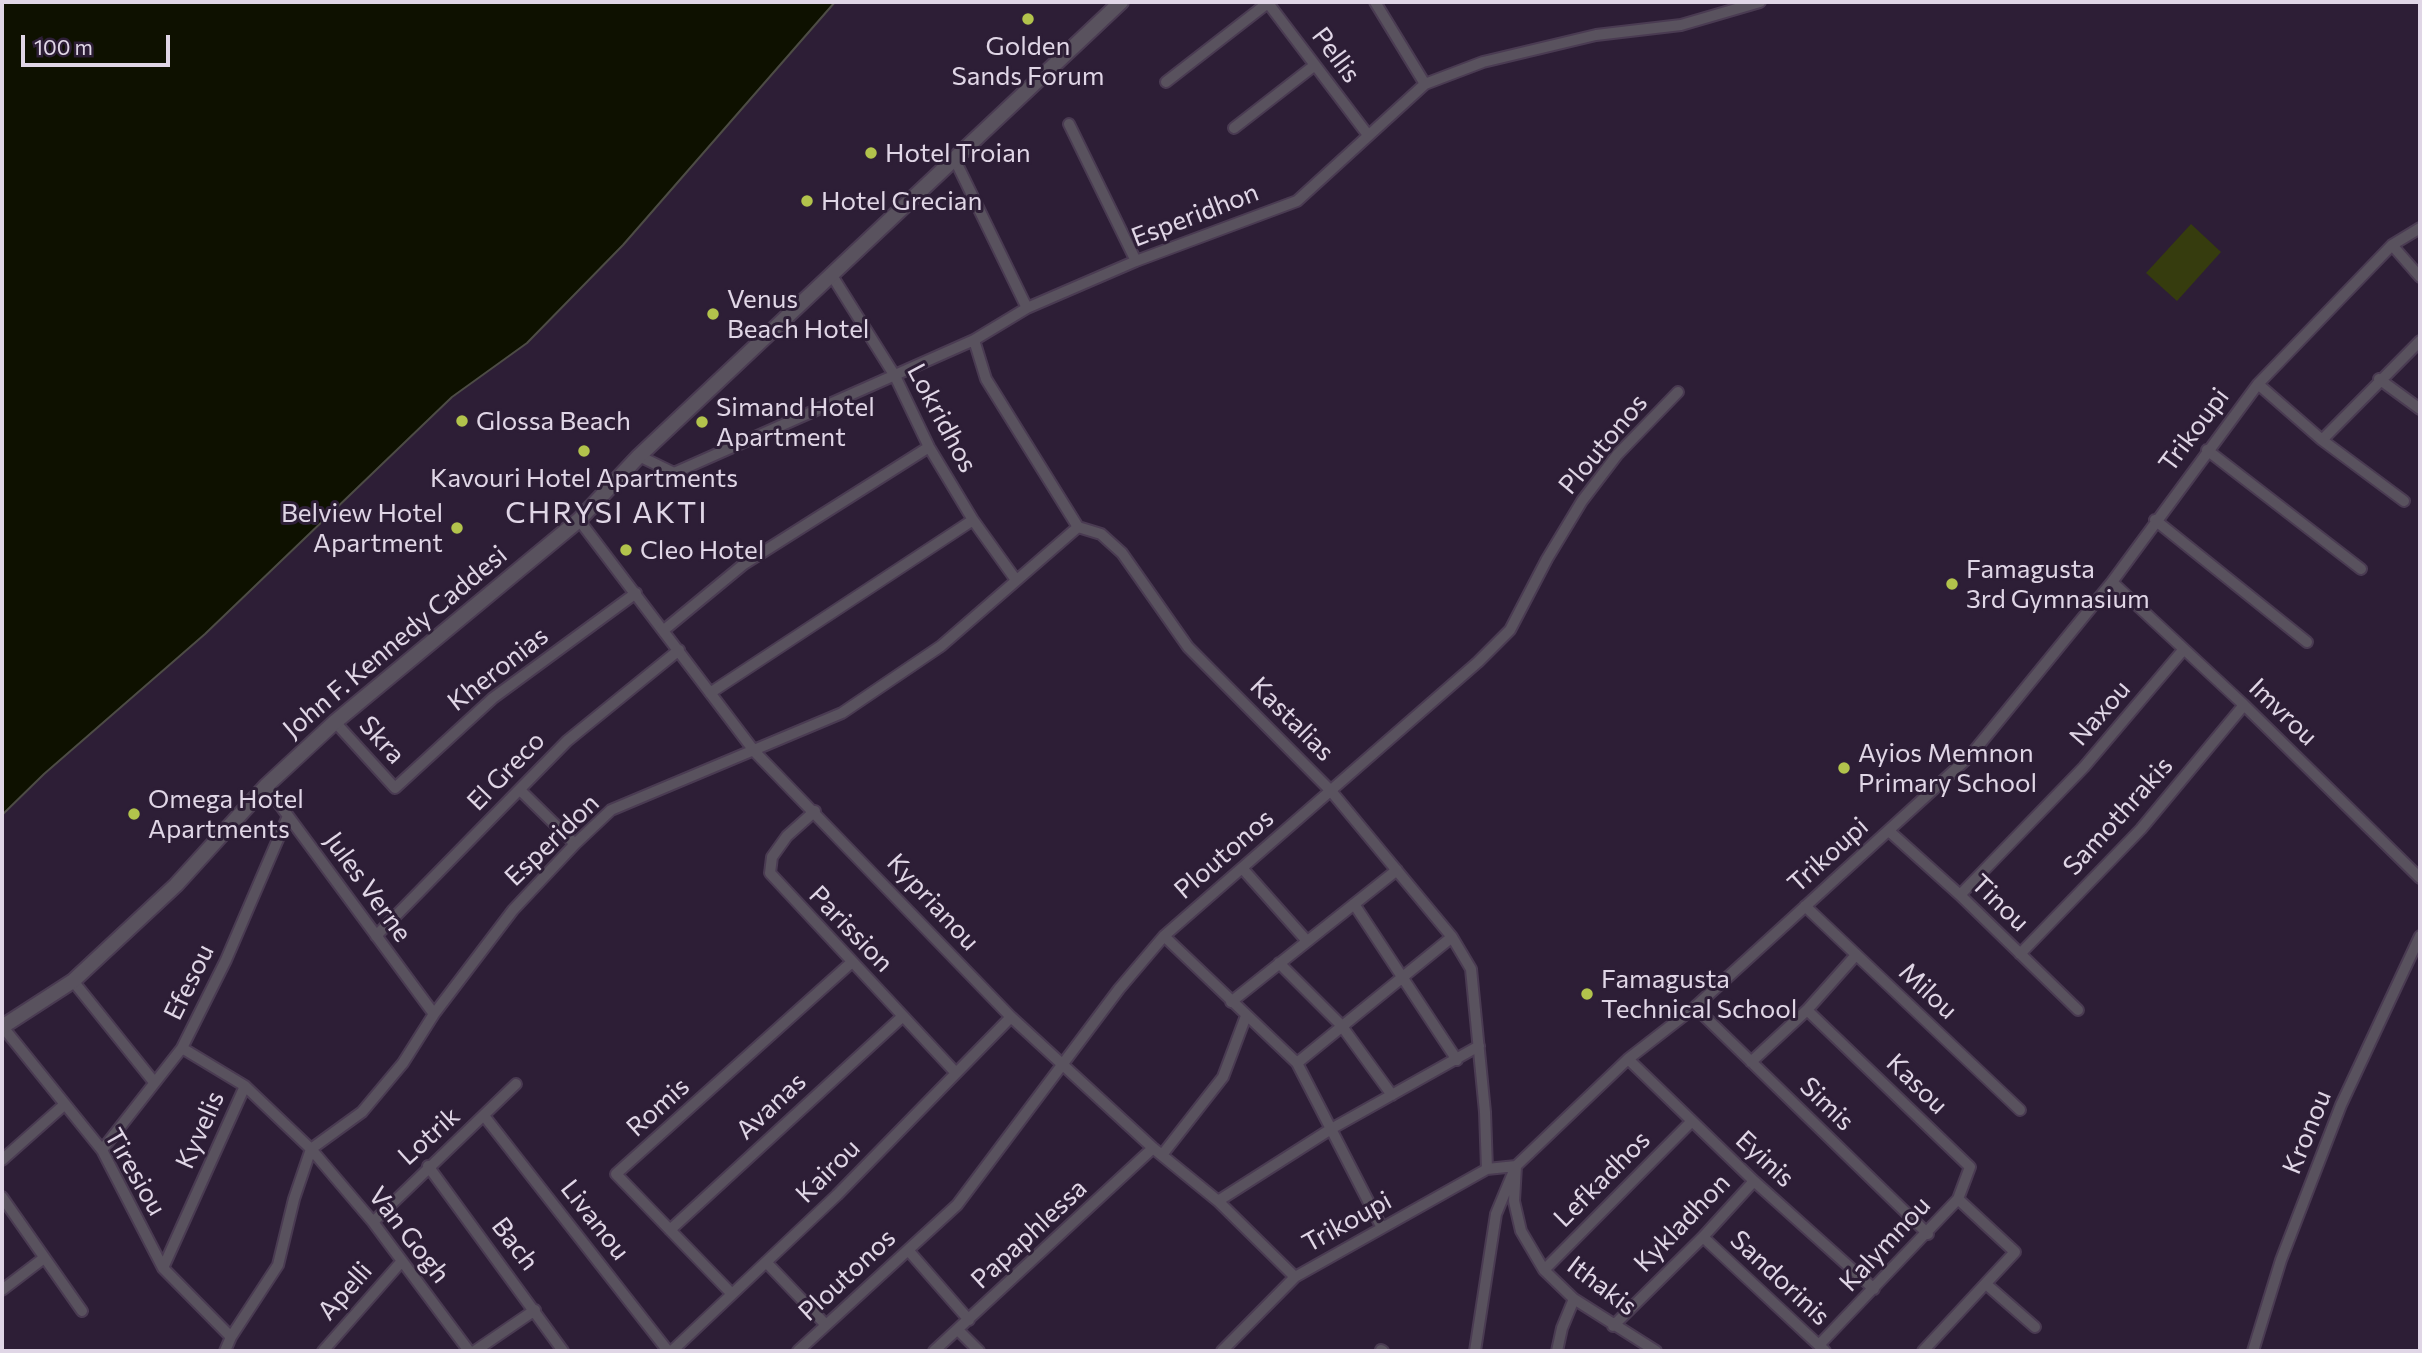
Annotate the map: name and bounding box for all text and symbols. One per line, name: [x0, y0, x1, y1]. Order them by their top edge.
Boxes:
marker: Golden Sands Forum: [1020, 11, 1036, 27]
scale bar: [24, 21, 173, 65]
street label: Pellis: [1305, 21, 1367, 89]
place label: Golden Sands Forum: [951, 30, 1105, 92]
text: 100 m: [34, 34, 93, 59]
place label: Hotel Troian: [885, 137, 1031, 169]
marker: Hotel Troian: [863, 145, 879, 161]
street label: Esperidhon: [1127, 176, 1263, 254]
place label: Hotel Grecian: [821, 185, 982, 217]
marker: Hotel Grecian: [799, 193, 815, 209]
place label: Venus Beach Hotel: [727, 283, 869, 344]
marker: Venus Beach Hotel: [705, 306, 721, 322]
street label: Lokridhos: [900, 358, 984, 478]
street label: Trikoupi: [2152, 382, 2236, 478]
street label: Ploutonos: [1552, 388, 1654, 500]
place label: Simand Hotel Apartment: [716, 391, 875, 452]
place label: Glossa Beach: [476, 405, 631, 437]
marker: Glossa Beach: [454, 413, 470, 429]
marker: Simand Hotel Apartment: [694, 414, 710, 430]
marker: Kavouri Hotel Apartments: [576, 443, 592, 459]
place label: Kavouri Hotel Apartments: [430, 462, 738, 494]
district label: CHRYSI AKTI: [507, 495, 707, 531]
place label: Belview Hotel Apartment: [281, 497, 443, 558]
marker: Belview Hotel Apartment: [449, 520, 465, 536]
place label: Cleo Hotel: [640, 534, 764, 566]
street label: John F. Kennedy Caddesi: [277, 539, 513, 745]
marker: Cleo Hotel: [618, 542, 634, 558]
place label: Famagusta 3rd Gymnasium: [1966, 553, 2150, 614]
marker: Famagusta 3rd Gymnasium: [1944, 576, 1960, 592]
street label: Kheronias: [442, 620, 554, 718]
street label: Kastalias: [1244, 671, 1340, 767]
street label: Imvrou: [2242, 672, 2324, 752]
street label: Naxou: [2063, 674, 2137, 752]
street label: Skra: [353, 710, 411, 770]
street label: El Greco: [461, 725, 551, 817]
place label: Ayios Memnon Primary School: [1858, 737, 2037, 798]
street label: Samothrakis: [2057, 750, 2179, 882]
marker: Ayios Memnon Primary School: [1836, 760, 1852, 776]
place label: Omega Hotel Apartments: [148, 783, 304, 844]
street label: Esperidon: [498, 788, 606, 892]
street label: Ploutonos: [1168, 803, 1280, 905]
marker: Omega Hotel Apartments: [126, 806, 142, 822]
street label: Trikoupi: [1781, 811, 1875, 899]
street label: Jules Verne: [318, 826, 418, 948]
street label: Kyprianou: [880, 847, 986, 957]
street label: Tinou: [1965, 868, 2035, 938]
street label: Parission: [802, 879, 900, 979]
street label: Efesou: [157, 939, 221, 1025]
street label: Milou: [1892, 956, 1964, 1026]
place label: Famagusta Technical School: [1601, 963, 1797, 1024]
marker: Famagusta Technical School: [1579, 986, 1595, 1002]
street label: Kasou: [1880, 1047, 1954, 1121]
street label: Avanas: [730, 1066, 812, 1146]
street label: Romis: [620, 1071, 696, 1143]
street label: Simis: [1793, 1071, 1861, 1137]
street label: Kronou: [2276, 1085, 2338, 1179]
street label: Kyvelis: [169, 1086, 231, 1174]
street label: Lotrik: [392, 1100, 466, 1172]
street label: Tiresiou: [98, 1123, 172, 1221]
street label: Lefkadhos: [1547, 1124, 1657, 1234]
street label: Eyinis: [1729, 1124, 1801, 1194]
street label: Kairou: [789, 1132, 867, 1210]
street label: Kykladhon: [1627, 1167, 1737, 1279]
street label: Papaphlessa: [965, 1173, 1093, 1295]
street label: Livanou: [554, 1174, 636, 1266]
street label: Van Gogh: [362, 1181, 456, 1289]
street label: Trikoupi: [1297, 1185, 1397, 1259]
street label: Kalymnou: [1833, 1190, 1937, 1298]
street label: Bach: [485, 1211, 545, 1277]
street label: Ploutonos: [792, 1222, 902, 1328]
street label: Sandorinis: [1724, 1224, 1836, 1332]
street label: Ithakis: [1561, 1250, 1643, 1322]
street label: Apelli: [311, 1256, 379, 1326]

